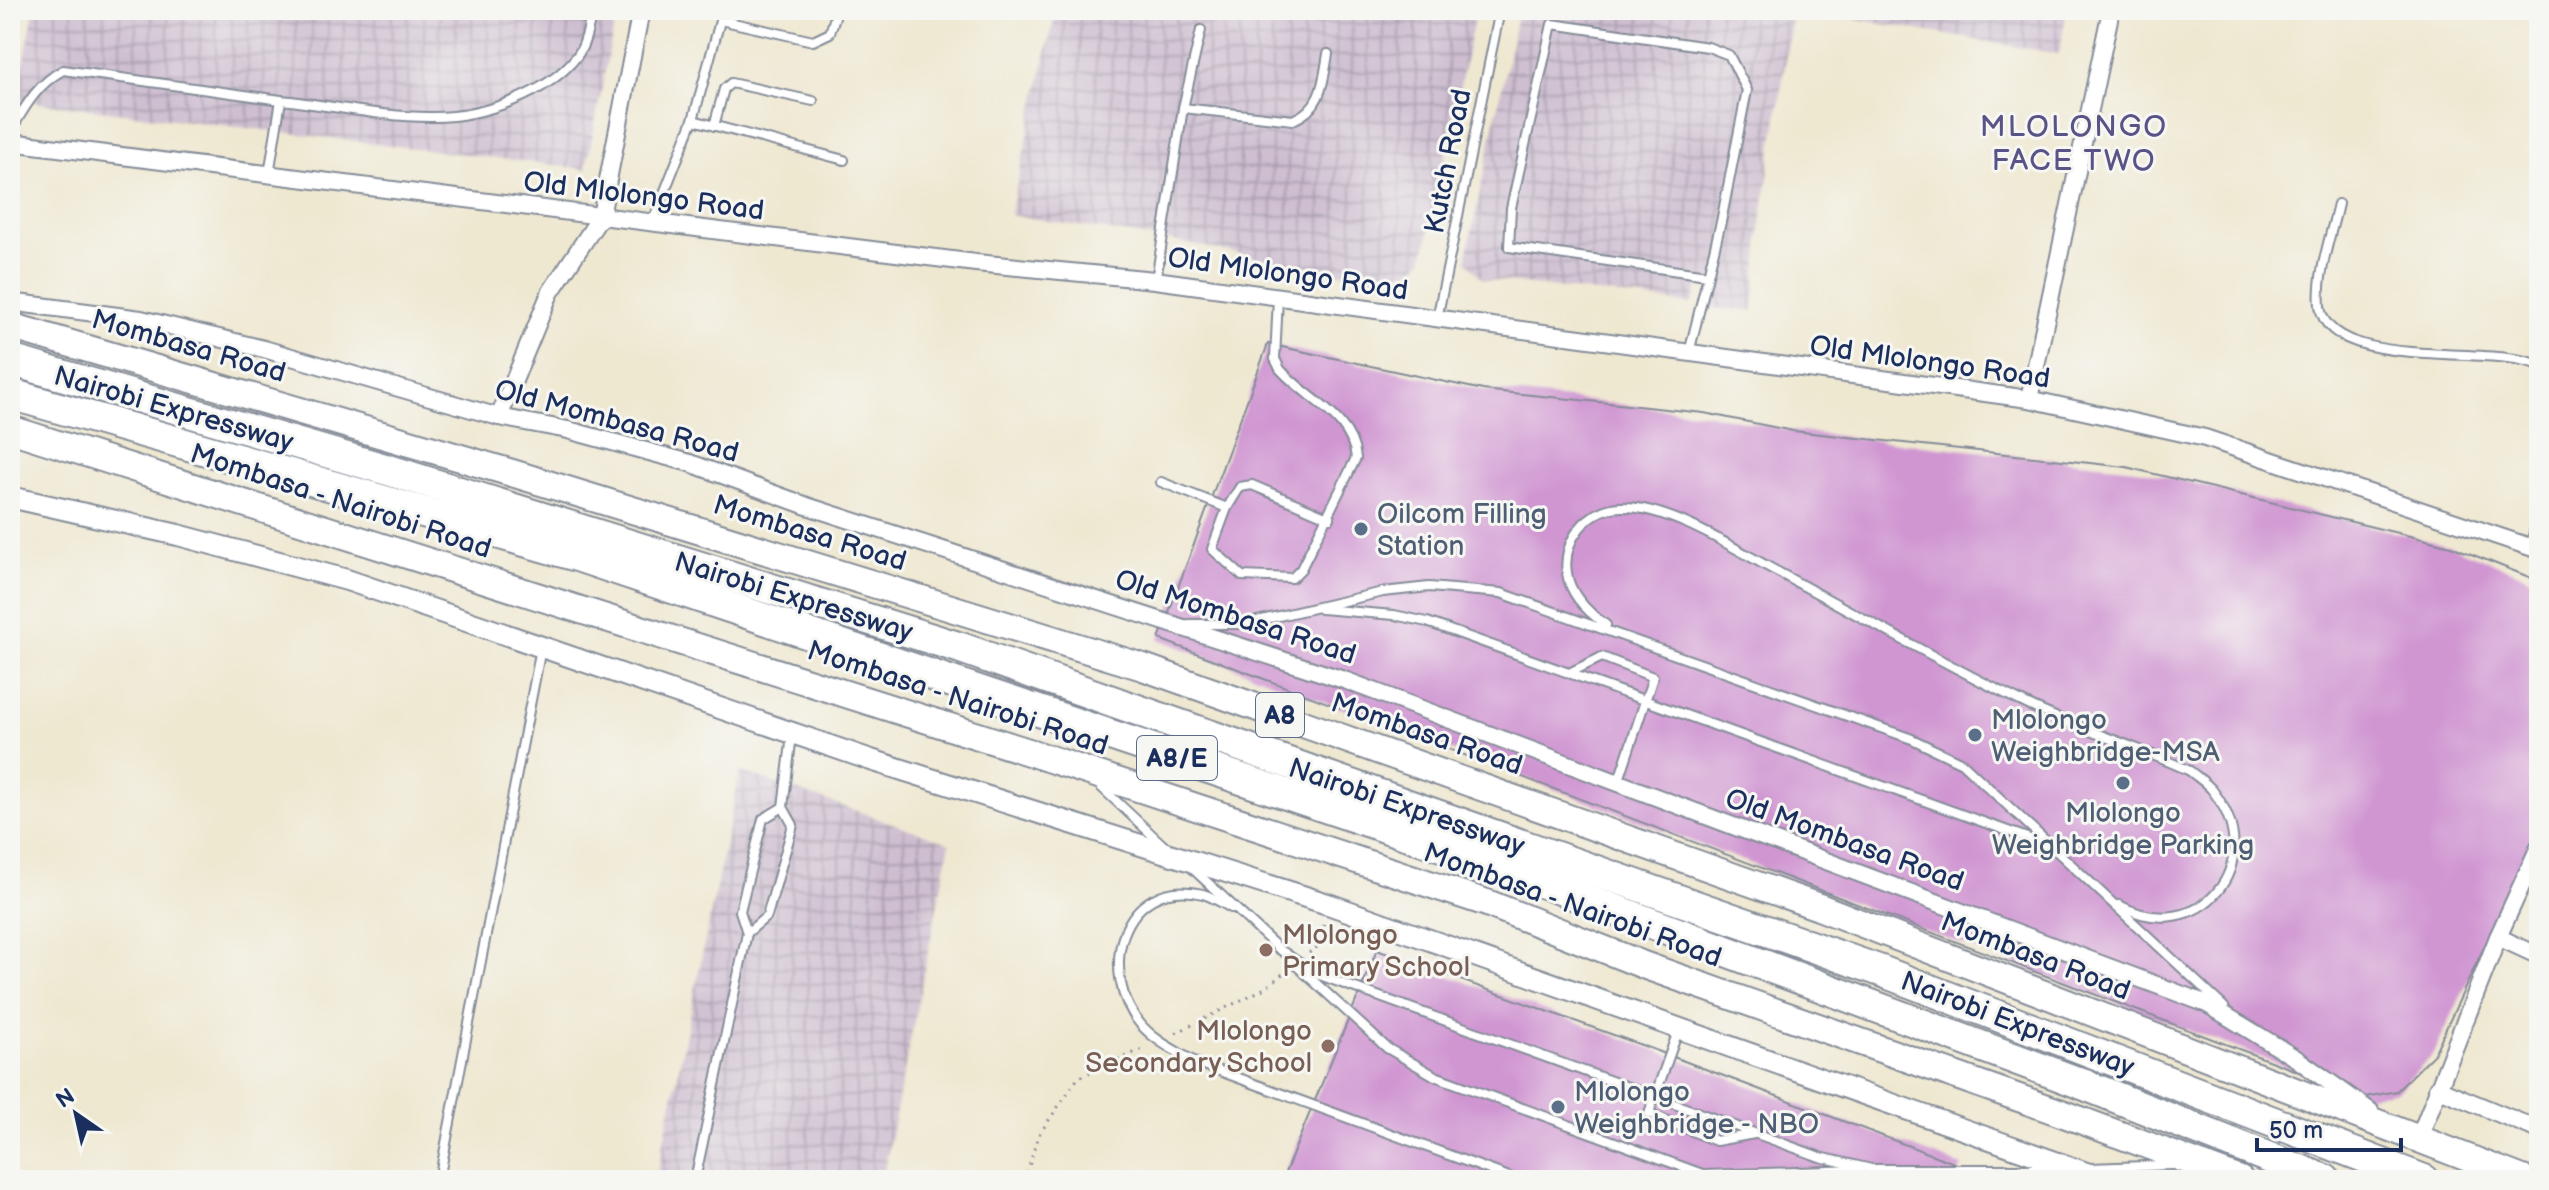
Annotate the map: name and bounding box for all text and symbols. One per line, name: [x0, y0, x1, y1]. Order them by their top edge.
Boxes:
street label: Kutch Road: [1418, 86, 1479, 236]
district label: MLOLONGO FACE TWO: [1980, 109, 2168, 179]
street label: Old Mlolongo Road: [522, 165, 766, 228]
street label: Old Mlolongo Road: [1166, 241, 1410, 308]
street label: Mombasa Road: [88, 303, 289, 390]
street label: Old Mlolongo Road: [1808, 329, 2052, 396]
street label: Nairobi Expressway: [50, 359, 297, 459]
street label: Old Mombasa Road: [491, 373, 742, 470]
street label: Mombasa - Nairobi Road: [186, 437, 495, 566]
street label: Mombasa Road: [709, 488, 910, 578]
place label: Oilcom Filling Station: [1377, 498, 1547, 563]
marker: Oilcom Filling Station: [1352, 520, 1370, 538]
street label: Nairobi Expressway: [670, 545, 917, 649]
street label: Old Mombasa Road: [1111, 563, 1360, 672]
street label: Mombasa - Nairobi Road: [803, 634, 1112, 763]
street label: Mombasa Road: [1327, 686, 1526, 783]
road number: A8: [1256, 693, 1304, 737]
place label: Mlolongo Weighbridge-MSA: [1991, 704, 2221, 769]
marker: Mlolongo Weighbridge-MSA: [1966, 726, 1984, 744]
road number: A8/E: [1137, 736, 1217, 780]
street label: Nairobi Expressway: [1284, 752, 1529, 863]
marker: Mlolongo Weighbridge Parking: [2114, 774, 2132, 792]
street label: Old Mombasa Road: [1721, 782, 1968, 899]
place label: Mlolongo Weighbridge Parking: [1992, 797, 2254, 862]
street label: Mombasa - Nairobi Road: [1419, 836, 1726, 975]
street label: Mombasa Road: [1936, 905, 2135, 1008]
place label: Mlolongo Primary School: [1282, 919, 1470, 984]
marker: Mlolongo Primary School: [1257, 941, 1275, 959]
street label: Nairobi Expressway: [1896, 965, 2139, 1084]
place label: Mlolongo Secondary School: [1085, 1015, 1312, 1080]
marker: Mlolongo Secondary School: [1319, 1037, 1337, 1055]
north arrow: [36, 1074, 116, 1154]
place label: Mlolongo Weighbridge - NBO: [1574, 1076, 1819, 1141]
text: N: [51, 1083, 80, 1114]
marker: Mlolongo Weighbridge - NBO: [1549, 1098, 1567, 1116]
scale bar: [2257, 1102, 2401, 1152]
text: 50 m: [2269, 1116, 2323, 1145]

